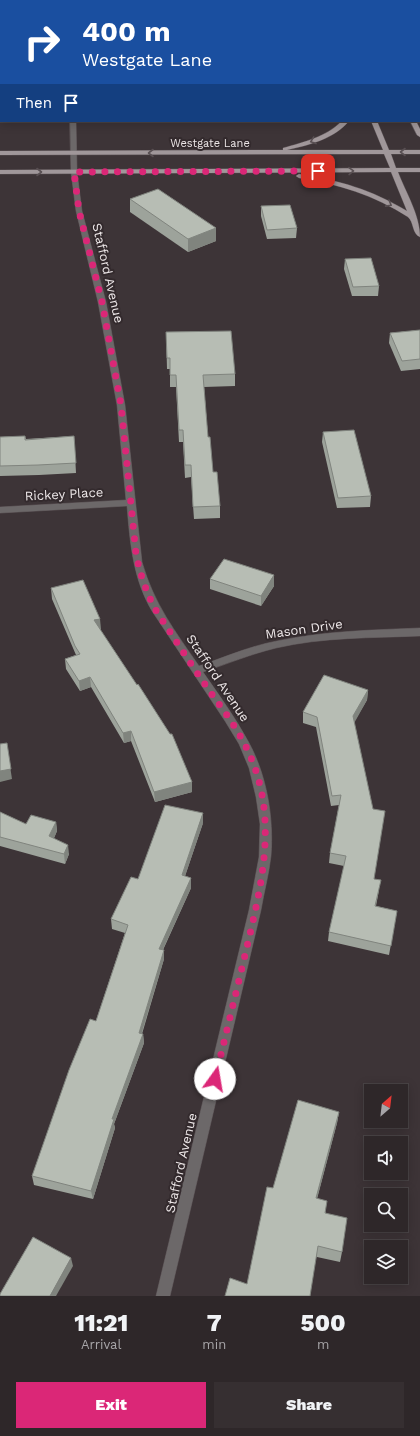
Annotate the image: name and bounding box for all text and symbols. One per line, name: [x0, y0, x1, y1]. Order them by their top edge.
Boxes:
text: 400 m: [82, 15, 171, 48]
icon: right: [16, 16, 68, 68]
text: Westgate Lane: [82, 49, 212, 70]
icon: arrive: [60, 92, 82, 114]
text: Then: [16, 94, 52, 112]
one-way arrow: [309, 136, 316, 144]
street label: Westgate Lane: [170, 137, 250, 150]
one-way arrow: [400, 148, 406, 156]
one-way arrow: [148, 149, 154, 157]
pin: [301, 154, 335, 188]
icon: arrive: [307, 160, 329, 182]
one-way arrow: [348, 167, 354, 175]
one-way arrow: [36, 168, 42, 176]
one-way arrow: [385, 200, 393, 207]
street label: Stafford Avenue: [89, 222, 127, 324]
street label: Rickey Place: [24, 484, 104, 504]
street label: Mason Drive: [264, 616, 344, 642]
street label: Stafford Avenue: [183, 631, 253, 725]
position arrow: [194, 1058, 236, 1100]
north arrow: [364, 1084, 408, 1128]
map controls: [364, 1084, 408, 1284]
street label: Stafford Avenue: [162, 1112, 200, 1214]
button: sound: [364, 1136, 408, 1180]
button: search: [364, 1188, 408, 1232]
button: layers: [364, 1240, 408, 1284]
text: 11:21: [74, 1309, 128, 1337]
text: 7: [207, 1309, 222, 1337]
text: 500: [301, 1309, 346, 1337]
text: Arrival: [81, 1337, 121, 1352]
text: min: [202, 1337, 226, 1352]
text: m: [317, 1337, 329, 1352]
button: Exit: [16, 1382, 206, 1428]
button: Share: [214, 1382, 404, 1428]

